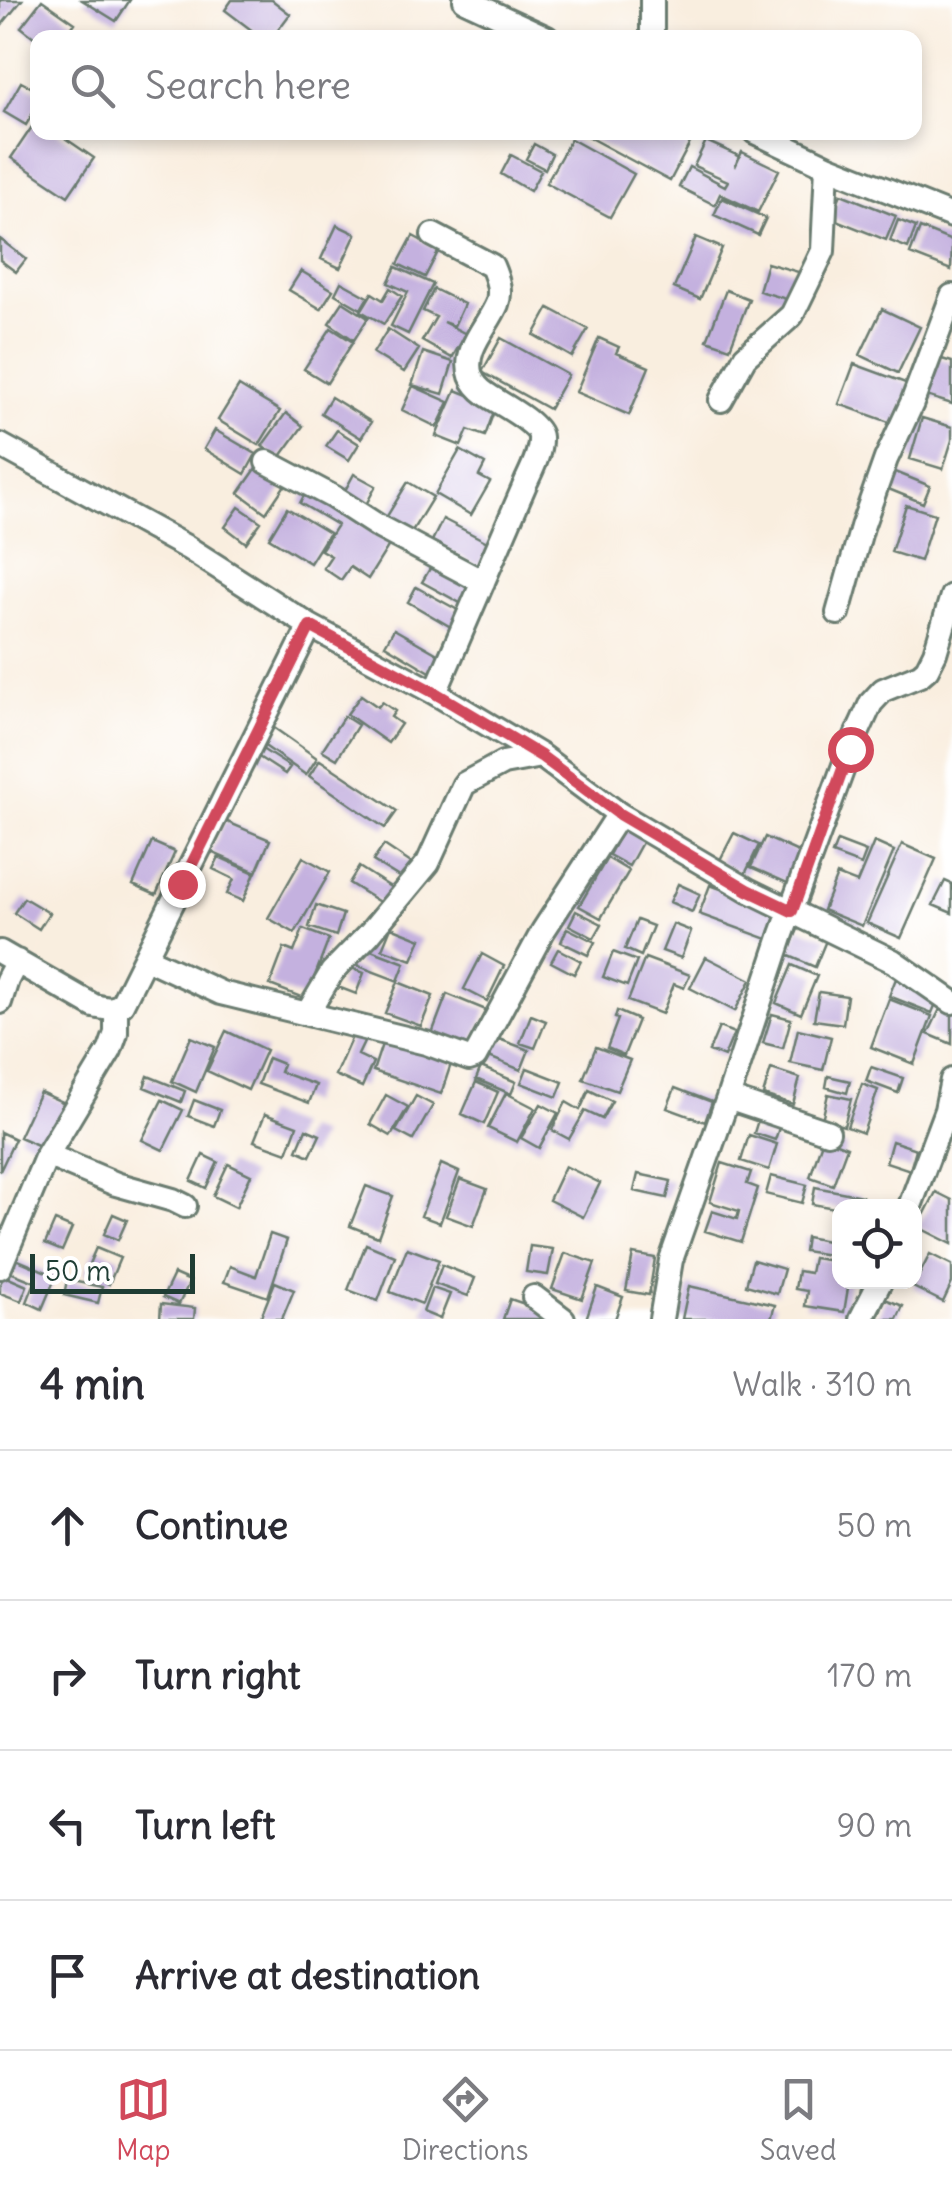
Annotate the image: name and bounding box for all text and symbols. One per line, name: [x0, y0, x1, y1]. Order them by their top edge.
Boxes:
search box: [30, 30, 922, 140]
icon: search: [65, 58, 120, 113]
text: Search here: [145, 62, 351, 109]
route start: [828, 727, 874, 773]
route end: [160, 862, 206, 908]
map controls: [832, 1199, 922, 1289]
button: locate: [832, 1199, 922, 1289]
scale bar: [30, 1249, 195, 1294]
text: 50 m: [45, 1253, 111, 1289]
text: 4 min: [40, 1358, 145, 1410]
text: Walk · 310 m: [733, 1364, 912, 1405]
icon: ahead: [40, 1498, 95, 1553]
text: Continue: [135, 1502, 288, 1549]
text: 50 m: [837, 1505, 912, 1546]
icon: right: [40, 1648, 95, 1703]
text: Turn right: [135, 1652, 301, 1699]
text: 170 m: [827, 1655, 912, 1696]
icon: left: [40, 1798, 95, 1853]
text: Turn left: [135, 1802, 275, 1849]
text: 90 m: [837, 1805, 912, 1846]
icon: arrive: [40, 1948, 95, 2003]
text: Arrive at destination: [135, 1952, 480, 1999]
tab: Map: [116, 2072, 171, 2168]
tab: Directions: [402, 2072, 528, 2168]
tab: Saved: [760, 2072, 836, 2168]

